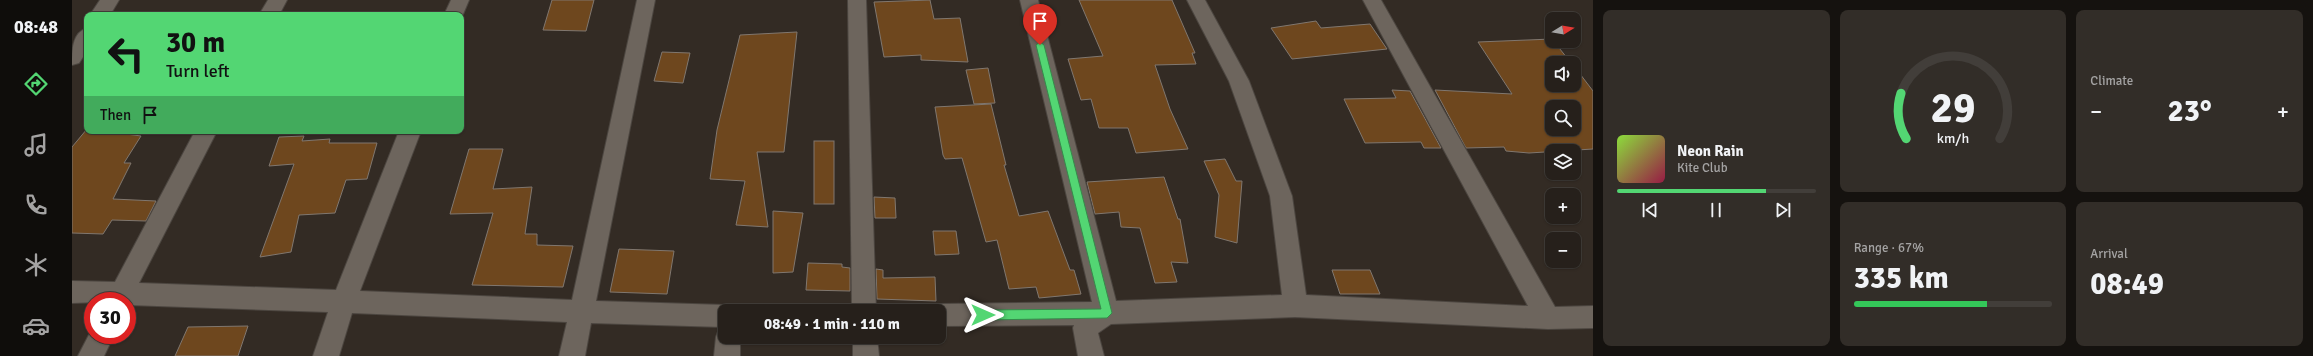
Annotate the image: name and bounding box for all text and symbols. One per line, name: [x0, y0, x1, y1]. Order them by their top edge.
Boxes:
pin: [1023, 4, 1057, 45]
icon: arrive: [1029, 10, 1051, 32]
north arrow: [1545, 12, 1581, 48]
map controls: [1545, 12, 1581, 268]
text: 08:48: [14, 16, 58, 38]
text: 30 m: [166, 26, 225, 60]
icon: left: [100, 28, 152, 80]
button: sound: [1545, 56, 1581, 92]
text: Turn left: [166, 60, 229, 82]
icon: directions: [22, 70, 50, 98]
text: Climate: [2090, 73, 2133, 89]
text: 29: [1931, 83, 1975, 134]
text: 23°: [2167, 93, 2212, 130]
text: −: [2090, 98, 2102, 125]
text: +: [2277, 98, 2289, 125]
button: search: [1545, 100, 1581, 136]
icon: arrive: [139, 104, 161, 126]
text: Then: [100, 106, 131, 124]
text: km/h: [1937, 129, 1969, 146]
icon: music: [22, 131, 50, 159]
text: Neon Rain: [1677, 142, 1744, 160]
button: layers: [1545, 144, 1581, 180]
text: Kite Club: [1677, 160, 1728, 176]
button: +: [1545, 188, 1581, 224]
icon: phone: [22, 191, 50, 219]
icon: previous: [1639, 199, 1661, 221]
icon: pause: [1705, 199, 1727, 221]
icon: next: [1772, 199, 1794, 221]
button: −: [1545, 232, 1581, 268]
text: Range · 67%: [1854, 240, 1924, 256]
text: Arrival: [2090, 246, 2128, 262]
icon: climate: [22, 251, 50, 279]
text: 335 km: [1854, 260, 1949, 297]
text: 08:49: [2090, 266, 2164, 303]
speed limit sign: 30: [84, 292, 136, 344]
position arrow: [962, 294, 1004, 336]
icon: car: [22, 312, 50, 340]
text: 08:49 · 1 min · 110 m: [764, 315, 900, 333]

